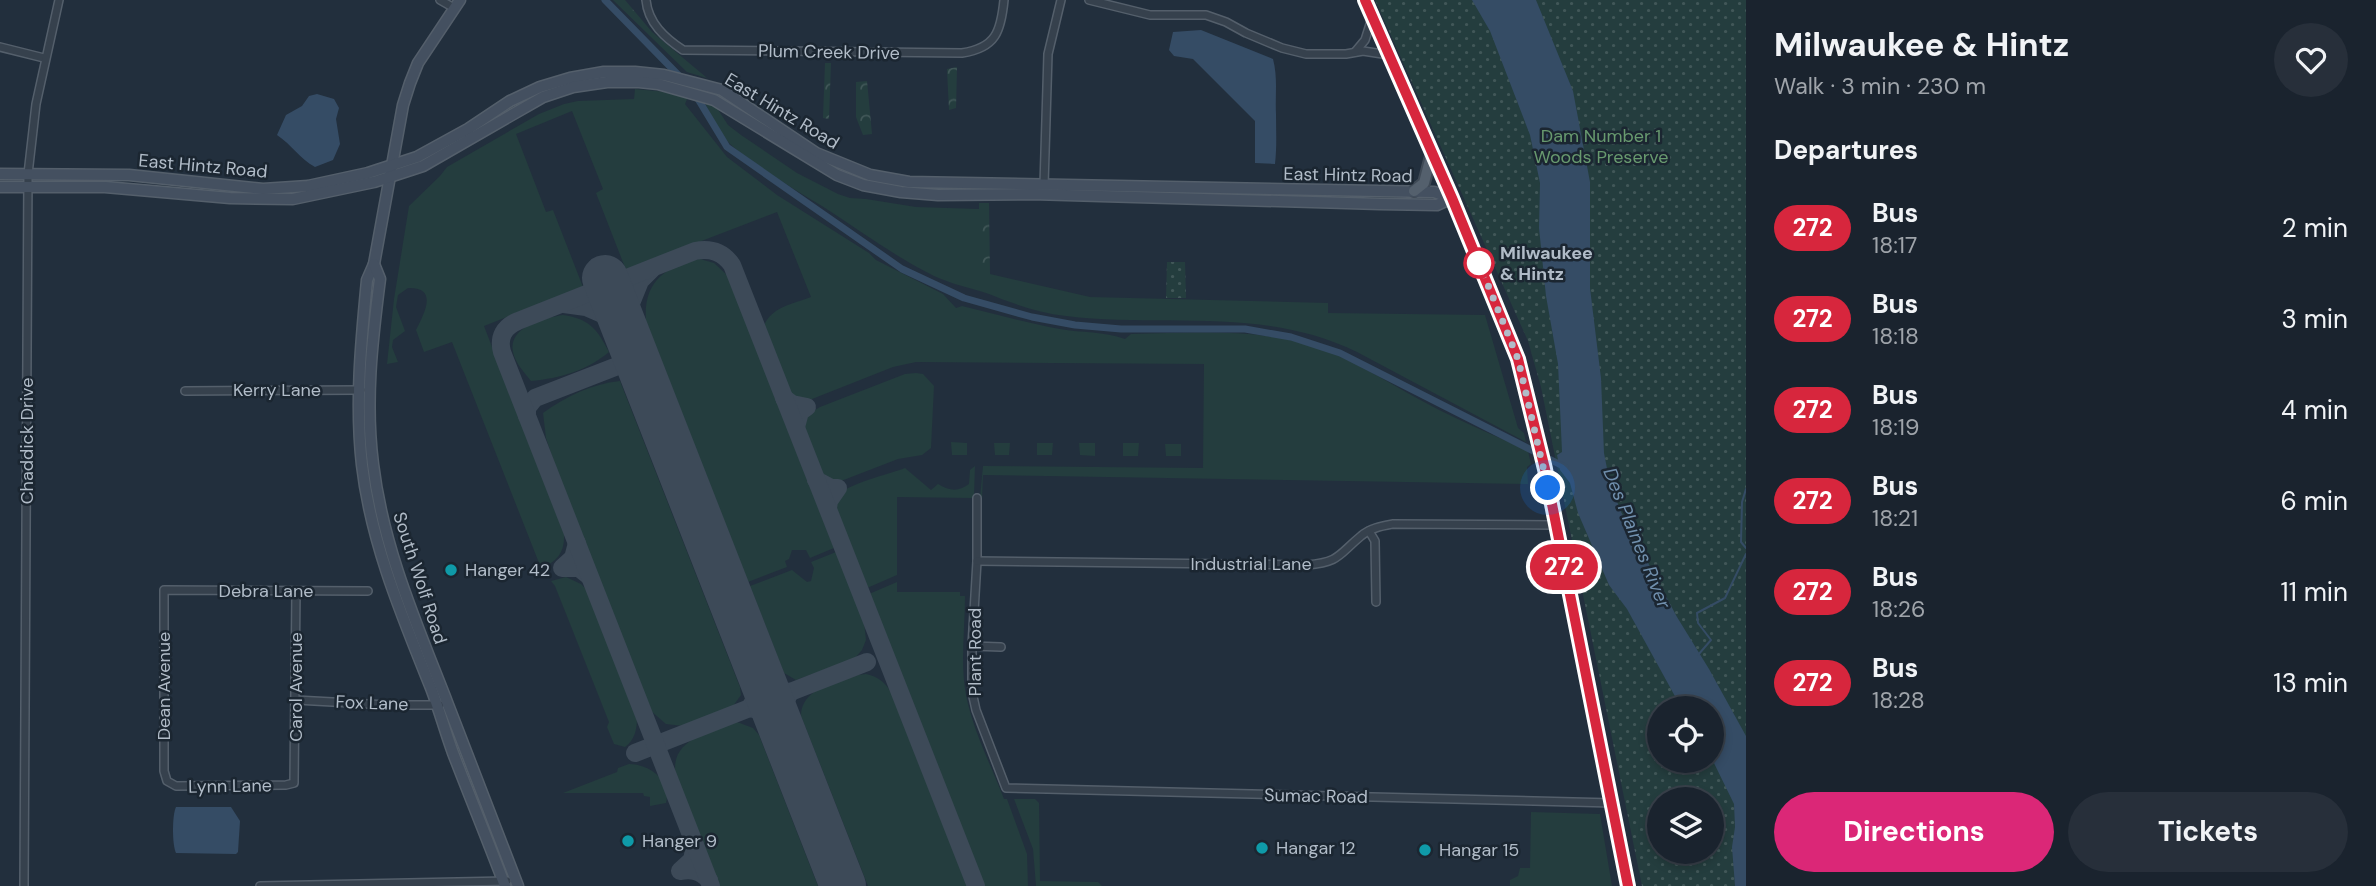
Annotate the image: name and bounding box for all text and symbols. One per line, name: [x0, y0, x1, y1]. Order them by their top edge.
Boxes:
text: Milwaukee & Hintz: [1774, 23, 2069, 66]
button: heart: [2274, 23, 2348, 97]
street label: Plum Creek Drive: [758, 39, 900, 65]
street label: East Hintz Road: [720, 67, 844, 155]
text: Walk · 3 min · 230 m: [1774, 71, 1986, 101]
park label: Dam Number 1 Woods Preserve: [1533, 124, 1669, 169]
text: Departures: [1774, 133, 1918, 167]
street label: East Hintz Road: [138, 148, 268, 184]
street label: East Hintz Road: [1283, 162, 1413, 188]
text: Bus: [1872, 196, 1918, 230]
text: 2 min: [2282, 211, 2348, 245]
text: 272: [1792, 212, 1833, 243]
text: 18:17: [1872, 230, 1917, 260]
place label: Milwaukee & Hintz: [1500, 241, 1593, 286]
marker: Milwaukee & Hintz: [1464, 248, 1494, 278]
text: Bus: [1872, 287, 1918, 321]
text: 3 min: [2281, 302, 2348, 336]
text: 272: [1792, 303, 1833, 334]
text: 18:18: [1872, 321, 1919, 351]
street label: Chaddick Drive: [15, 378, 39, 504]
street label: Kerry Lane: [233, 378, 321, 402]
text: Bus: [1872, 378, 1918, 412]
text: 4 min: [2281, 393, 2348, 427]
text: 272: [1792, 394, 1833, 425]
text: 18:19: [1872, 412, 1919, 442]
water label: Des Plaines River: [1597, 464, 1677, 613]
text: Bus: [1872, 469, 1918, 503]
your location: [1530, 470, 1565, 505]
text: 6 min: [2280, 484, 2348, 518]
text: 272: [1792, 485, 1833, 516]
text: 18:21: [1872, 503, 1918, 533]
street label: South Wolf Road: [387, 509, 453, 647]
line badge: 272: [1524, 544, 1604, 590]
text: 272: [1544, 551, 1584, 582]
street label: Industrial Lane: [1190, 552, 1312, 576]
place label: Hanger 42: [465, 558, 550, 582]
text: Bus: [1872, 560, 1918, 594]
marker: Hanger 42: [443, 562, 459, 578]
text: 11 min: [2281, 575, 2348, 609]
text: 272: [1792, 576, 1833, 607]
street label: Debra Lane: [219, 579, 313, 603]
text: 18:26: [1872, 594, 1926, 624]
street label: Plant Road: [963, 608, 987, 696]
street label: Dean Avenue: [152, 632, 176, 740]
street label: Carol Avenue: [284, 632, 308, 742]
text: Bus: [1872, 651, 1918, 685]
text: 13 min: [2273, 666, 2348, 700]
text: 272: [1792, 667, 1833, 698]
text: 18:28: [1872, 685, 1925, 715]
street label: Fox Lane: [335, 690, 409, 716]
map controls: [1647, 696, 1724, 864]
button: locate: [1647, 696, 1724, 773]
street label: Lynn Lane: [188, 773, 272, 799]
street label: Sumac Road: [1264, 783, 1368, 809]
button: layers: [1647, 787, 1724, 864]
button: Directions: [1774, 792, 2054, 872]
button: Tickets: [2068, 792, 2348, 872]
place label: Hanger 9: [642, 829, 717, 853]
marker: Hanger 9: [620, 833, 636, 849]
place label: Hangar 12: [1276, 836, 1356, 860]
place label: Hangar 15: [1439, 838, 1519, 862]
marker: Hangar 12: [1254, 840, 1270, 856]
marker: Hangar 15: [1417, 842, 1433, 858]

